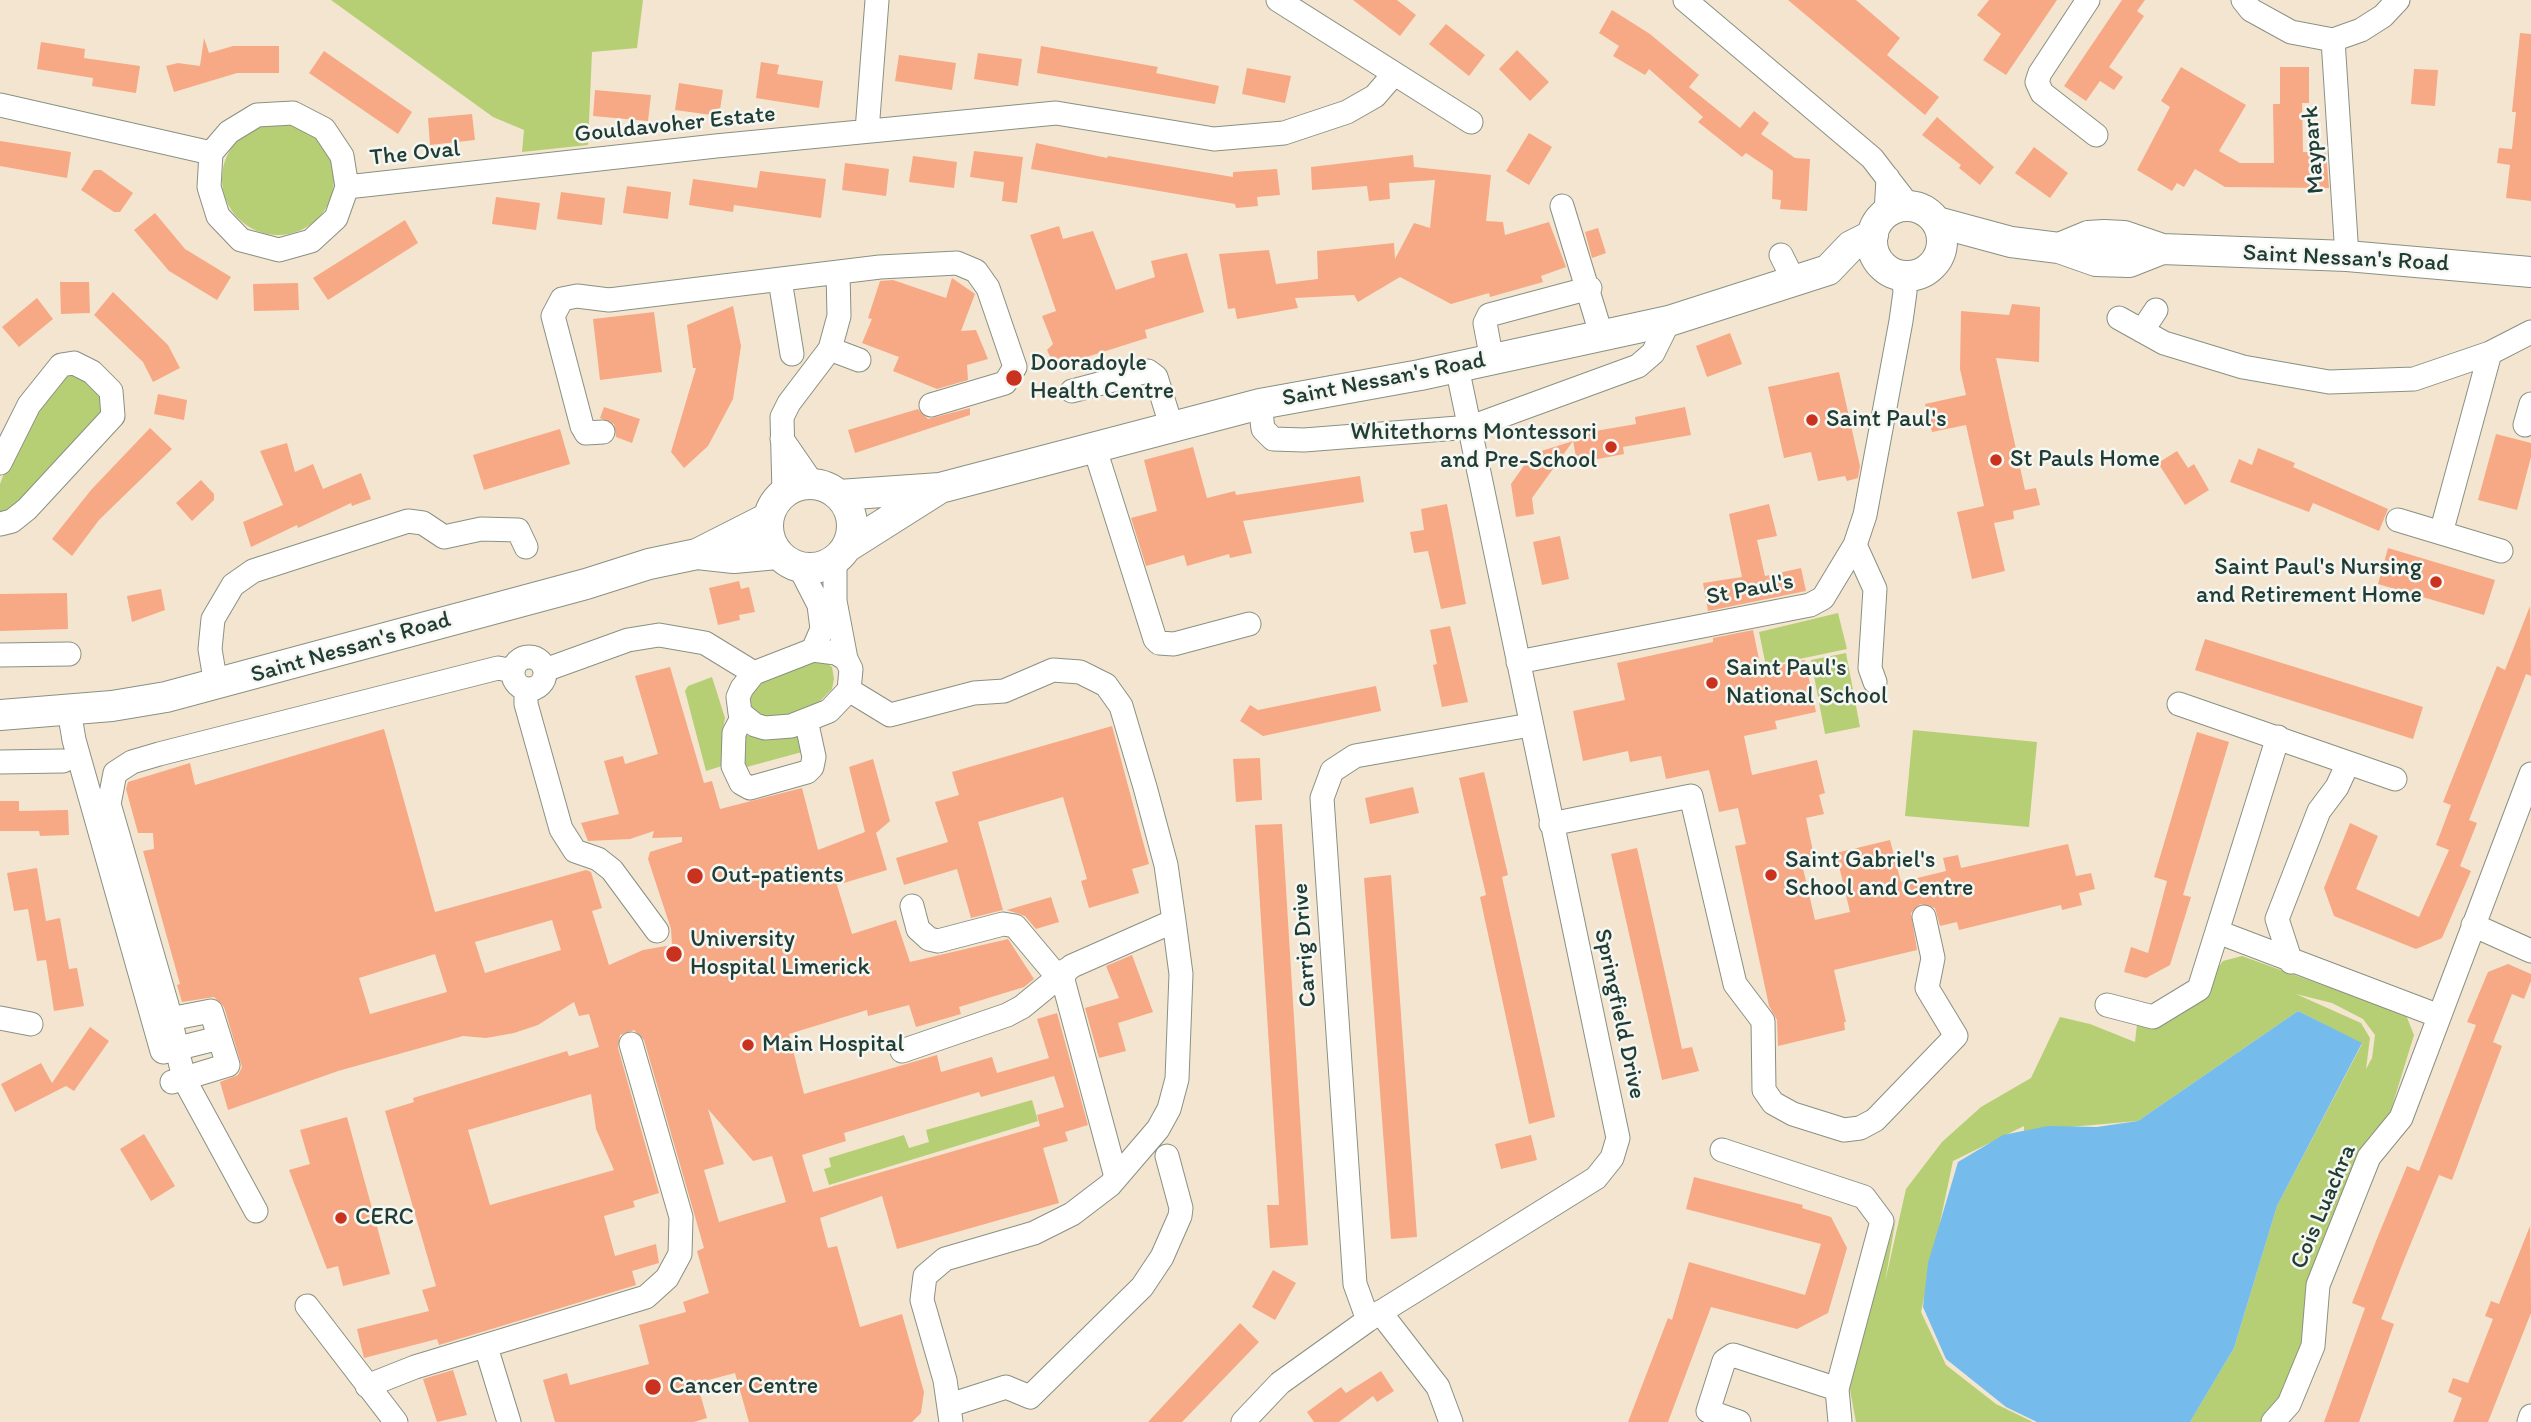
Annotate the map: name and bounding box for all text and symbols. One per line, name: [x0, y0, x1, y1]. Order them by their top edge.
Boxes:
street label: Gouldavoher Estate: [573, 100, 777, 150]
street label: Maypark: [2297, 105, 2331, 195]
street label: The Oval: [368, 135, 462, 173]
street label: Saint Nessan's Road: [2242, 239, 2450, 279]
street label: Saint Nessan's Road: [1280, 346, 1488, 414]
place label: Dooradoyle Health Centre: [1030, 350, 1174, 406]
marker: Dooradoyle Health Centre: [1004, 368, 1024, 388]
place label: Saint Paul's: [1826, 406, 1947, 434]
marker: Saint Paul's: [1804, 412, 1820, 428]
place label: Whitethorns Montessori and Pre-School: [1350, 419, 1597, 475]
marker: Whitethorns Montessori and Pre-School: [1603, 439, 1619, 455]
place label: St Pauls Home: [2010, 446, 2160, 474]
marker: St Pauls Home: [1988, 452, 2004, 468]
place label: Saint Paul's Nursing and Retirement Home: [2196, 554, 2422, 610]
street label: St Paul's: [1704, 567, 1796, 613]
marker: Saint Paul's Nursing and Retirement Home: [2428, 574, 2444, 590]
street label: Saint Nessan's Road: [248, 606, 454, 690]
place label: Saint Paul's National School: [1726, 655, 1888, 711]
marker: Saint Paul's National School: [1704, 675, 1720, 691]
place label: Saint Gabriel's School and Centre: [1785, 847, 1973, 903]
place label: Out-patients: [711, 862, 844, 890]
marker: Out-patients: [685, 866, 705, 886]
marker: Saint Gabriel's School and Centre: [1763, 867, 1779, 883]
street label: Carrig Drive: [1286, 882, 1324, 1008]
place label: University Hospital Limerick: [690, 926, 870, 982]
street label: Springfield Drive: [1587, 926, 1651, 1102]
marker: University Hospital Limerick: [664, 944, 684, 964]
place label: Main Hospital: [762, 1031, 904, 1059]
marker: Main Hospital: [740, 1037, 756, 1053]
street label: Cois Luachra: [2285, 1140, 2363, 1274]
place label: CERC: [355, 1204, 414, 1232]
marker: CERC: [333, 1210, 349, 1226]
place label: Cancer Centre: [669, 1373, 818, 1401]
marker: Cancer Centre: [643, 1377, 663, 1397]

